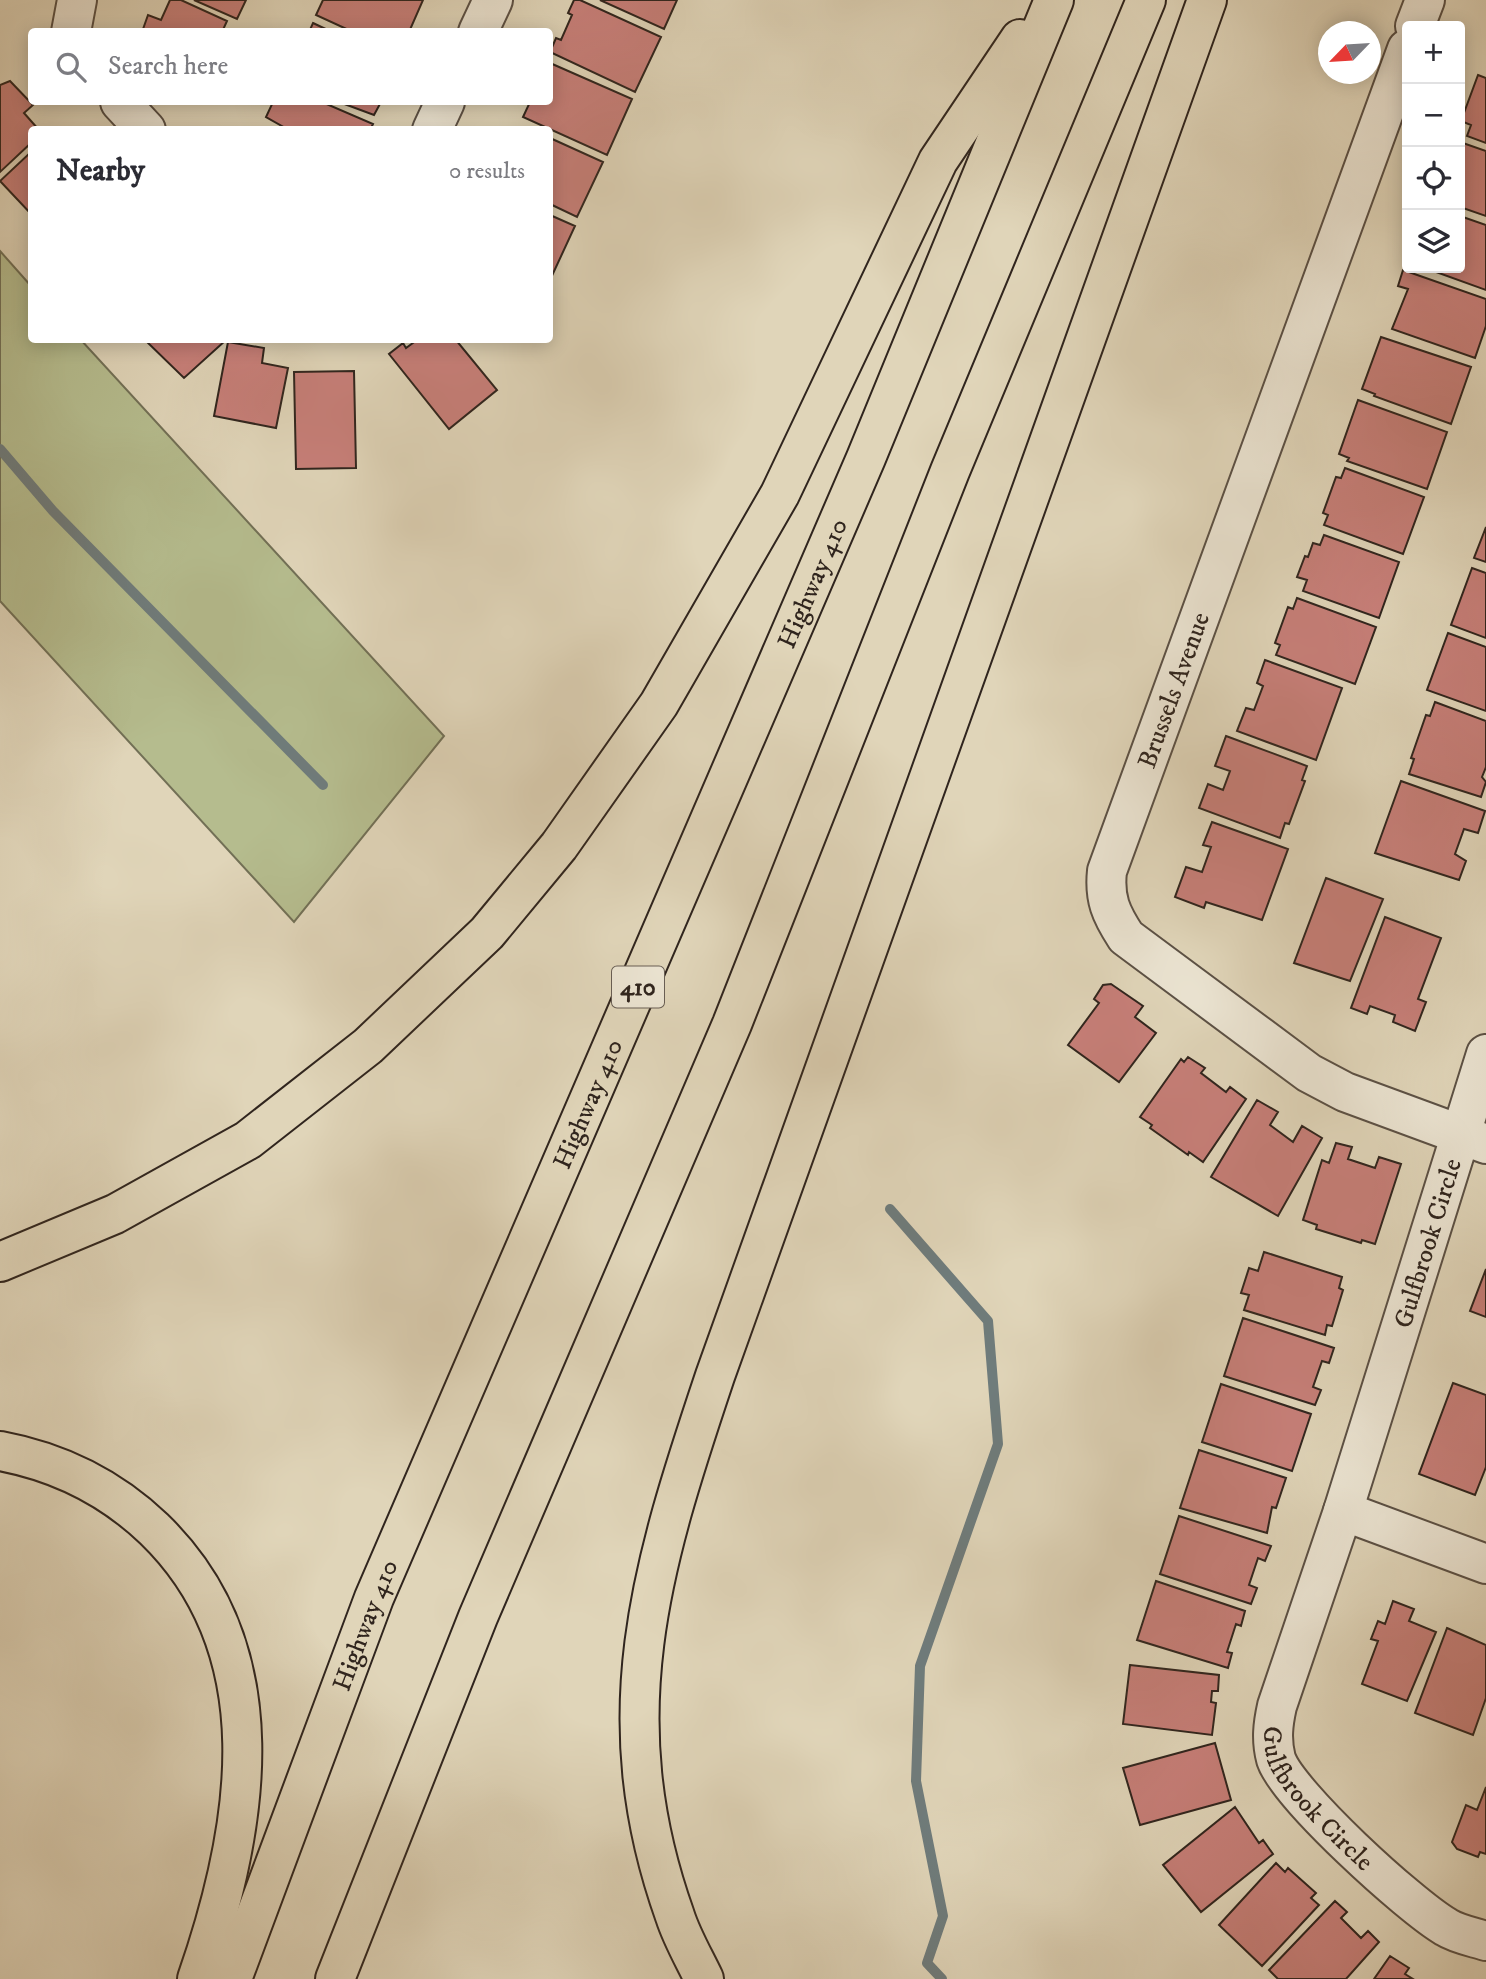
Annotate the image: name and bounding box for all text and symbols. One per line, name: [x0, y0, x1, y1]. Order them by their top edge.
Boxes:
north arrow: [1318, 21, 1381, 84]
map controls: [1402, 21, 1465, 273]
button: +: [1402, 21, 1465, 84]
search box: [28, 28, 553, 105]
icon: search: [52, 48, 90, 86]
text: Search here: [108, 50, 228, 83]
button: −: [1402, 84, 1465, 147]
button: locate: [1402, 147, 1465, 210]
text: Nearby: [56, 153, 145, 190]
text: 0 results: [449, 157, 525, 186]
button: layers: [1402, 210, 1465, 273]
street label: Highway 410: [771, 514, 856, 654]
street label: Brussels Avenue: [1131, 608, 1218, 773]
road number: 410: [612, 967, 664, 1007]
street label: Highway 410: [546, 1034, 631, 1174]
street label: Gulfbrook Circle: [1387, 1155, 1470, 1332]
street label: Highway 410: [326, 1555, 407, 1696]
street label: Gulfbrook Circle: [1255, 1726, 1380, 1879]

